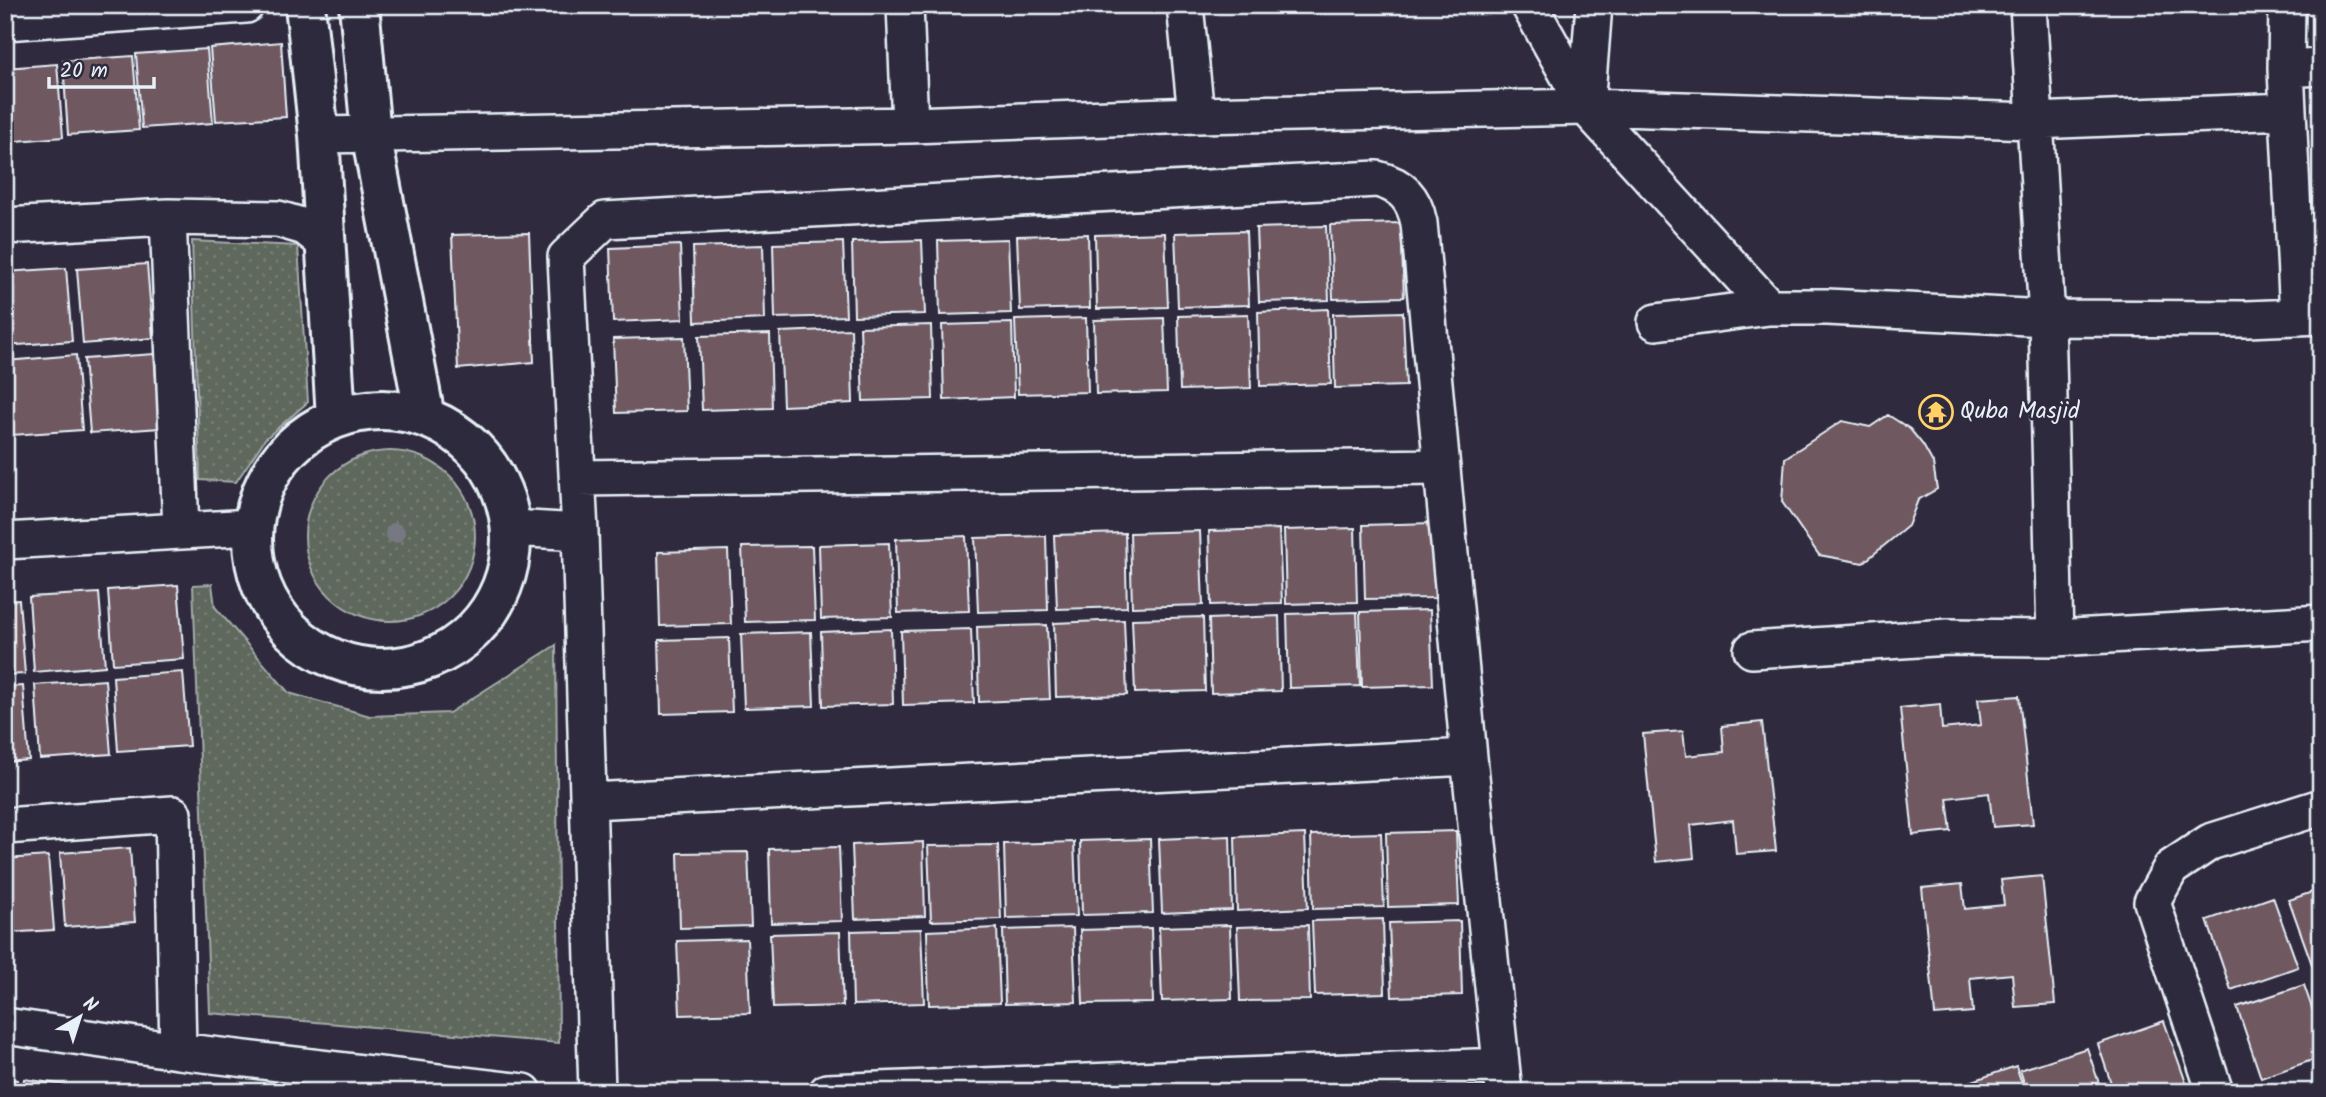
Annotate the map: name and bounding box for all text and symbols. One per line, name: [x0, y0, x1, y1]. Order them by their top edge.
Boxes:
scale bar: [49, 46, 154, 90]
text: 20 m: [60, 55, 108, 88]
temple icon: Quba Masjid: [1917, 393, 1955, 431]
place label: Quba Masjid: [1960, 394, 2080, 430]
north arrow: [46, 982, 116, 1052]
text: N: [75, 990, 104, 1021]

